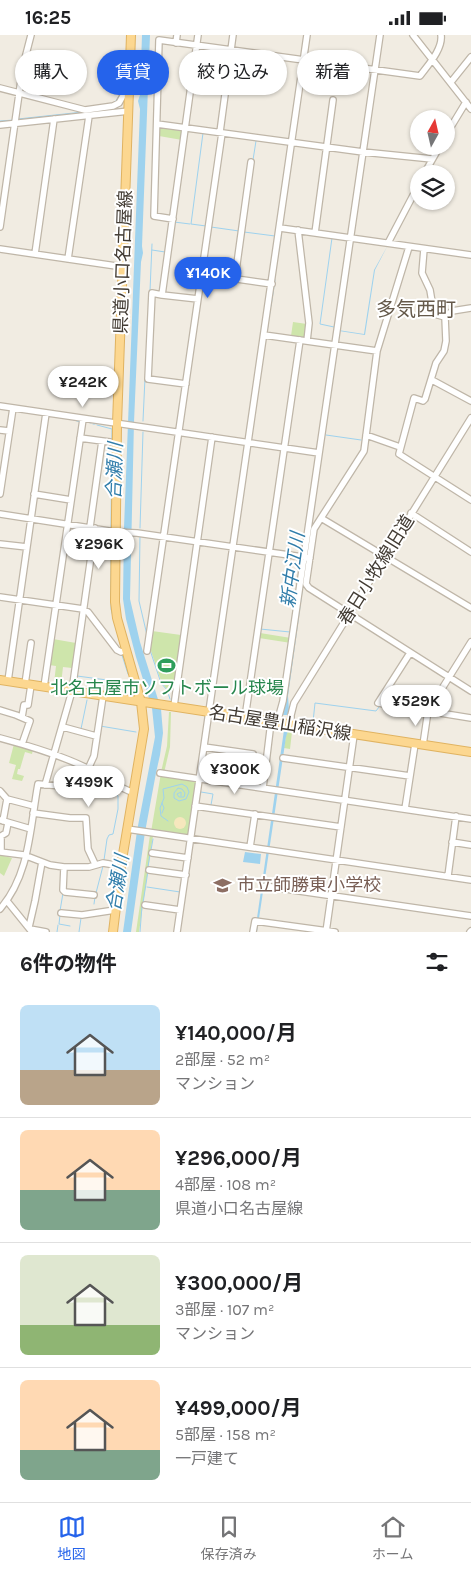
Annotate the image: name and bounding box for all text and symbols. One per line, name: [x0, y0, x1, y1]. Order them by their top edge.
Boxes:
text: 16:25: [25, 7, 71, 29]
chip: 購入: [15, 50, 87, 95]
chip: 賃貸: [97, 50, 169, 95]
chip: 絞り込み: [179, 50, 287, 95]
chip: 新着: [297, 50, 369, 95]
north arrow: [410, 110, 455, 155]
map controls: [410, 110, 455, 210]
button: layers: [410, 165, 455, 210]
street label: 県道小口名古屋線: [109, 190, 137, 334]
pin: ¥140K: [173, 257, 243, 299]
text: ¥140K: [185, 263, 231, 282]
district label: 多気西町: [376, 298, 456, 321]
pin: ¥242K: [48, 365, 118, 408]
text: ¥242K: [59, 372, 107, 391]
water label: 合瀬川: [103, 440, 127, 500]
street label: 春日小牧線旧道: [333, 511, 419, 629]
pin: ¥296K: [64, 527, 134, 570]
water label: 新中江川: [277, 529, 309, 609]
text: ¥296K: [75, 534, 124, 553]
sports icon: 北名古屋市ソフトボール球場: [157, 655, 177, 675]
place label: 北名古屋市ソフトボール球場: [50, 677, 284, 699]
pin: ¥529K: [381, 685, 451, 727]
text: ¥529K: [392, 691, 440, 710]
street label: 名古屋豊山稲沢線: [207, 701, 353, 745]
pin: ¥300K: [200, 753, 270, 795]
text: ¥300K: [210, 759, 260, 778]
pin: ¥499K: [54, 765, 124, 808]
text: ¥499K: [65, 772, 113, 791]
water label: 合瀬川: [103, 851, 134, 913]
place label: 市立師勝東小学校: [237, 874, 381, 896]
school or university icon: 市立師勝東小学校: [213, 875, 233, 895]
icon: filters: [423, 948, 451, 976]
text: 6件の物件: [20, 952, 117, 976]
text: ¥140,000/月: [175, 1021, 297, 1045]
icon: home: [60, 1025, 120, 1085]
text: 2部屋 · 52 m²: [175, 1050, 270, 1069]
text: マンション: [175, 1074, 255, 1093]
text: ¥296,000/月: [175, 1146, 302, 1170]
icon: home: [60, 1150, 120, 1210]
text: 4部屋 · 108 m²: [175, 1175, 276, 1194]
text: 県道小口名古屋線: [175, 1199, 303, 1218]
text: ¥300,000/月: [175, 1271, 303, 1295]
icon: home: [60, 1275, 120, 1335]
text: 3部屋 · 107 m²: [175, 1300, 274, 1319]
text: マンション: [175, 1324, 255, 1343]
text: ¥499,000/月: [175, 1396, 302, 1420]
icon: home: [60, 1400, 120, 1460]
text: 5部屋 · 158 m²: [175, 1425, 276, 1444]
text: 一戸建て: [175, 1449, 239, 1468]
tab: 地図: [58, 1513, 86, 1563]
tab: 保存済み: [201, 1513, 257, 1563]
tab: ホーム: [372, 1513, 413, 1563]

